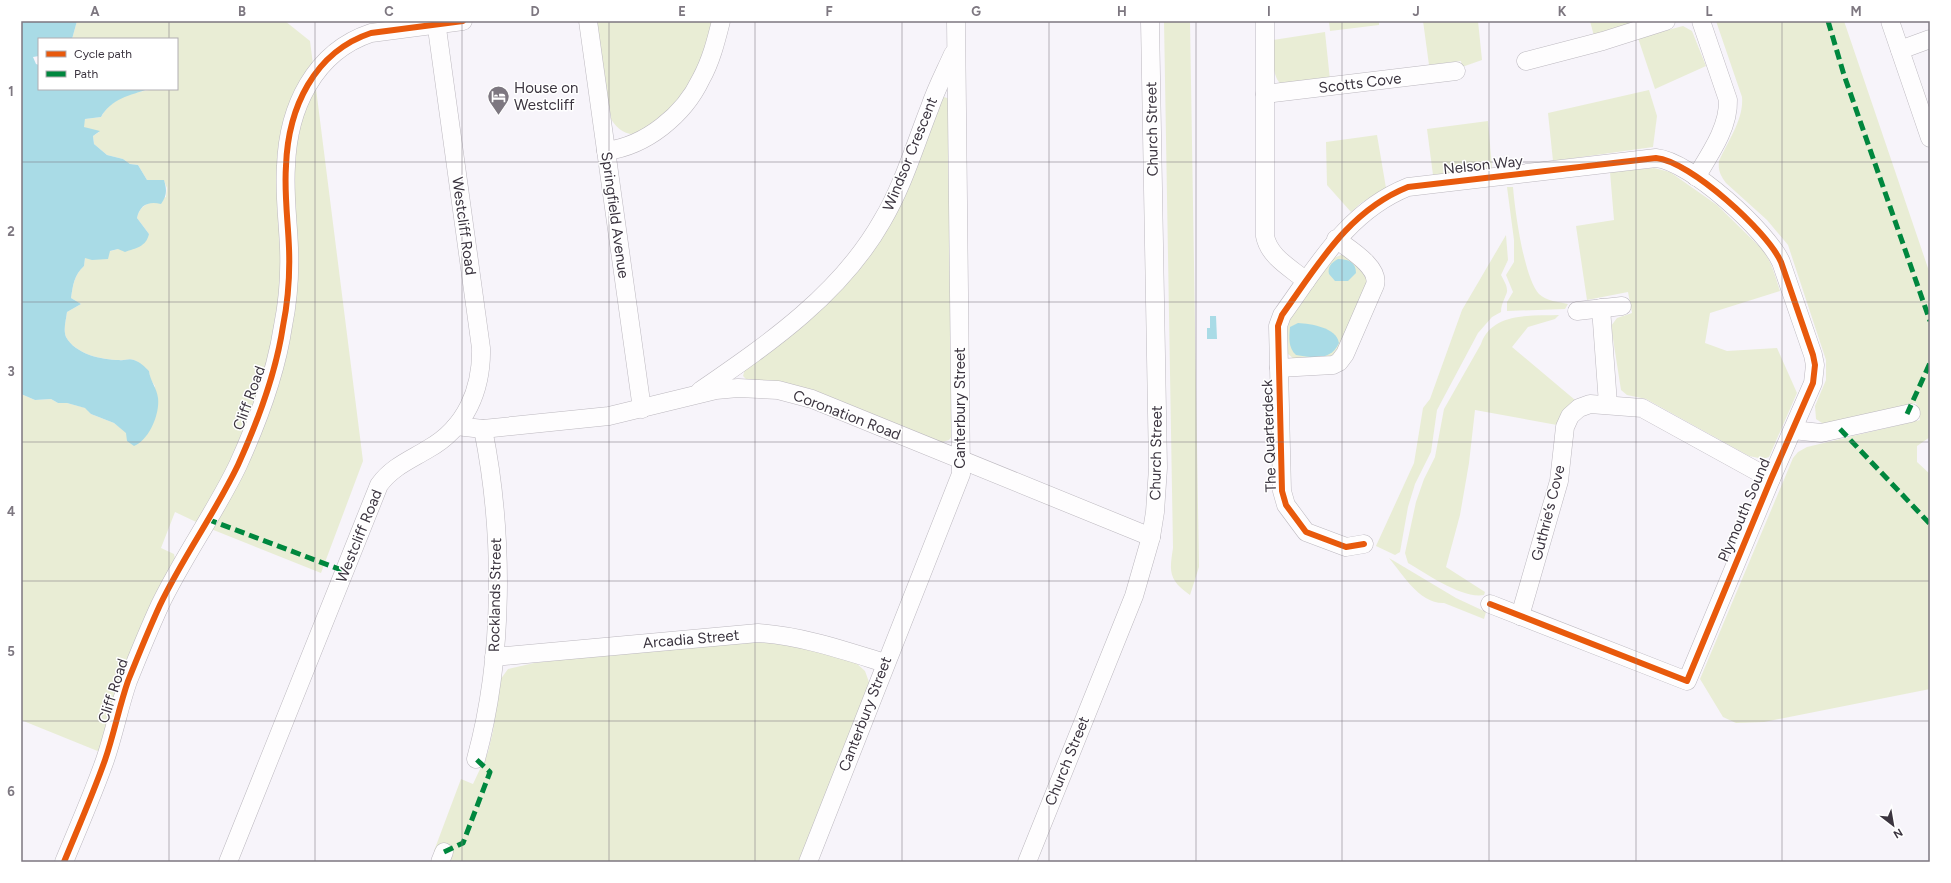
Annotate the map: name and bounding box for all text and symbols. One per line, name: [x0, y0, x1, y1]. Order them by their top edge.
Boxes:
text: A: [90, 4, 100, 19]
text: B: [238, 4, 246, 19]
text: C: [384, 4, 394, 19]
text: D: [530, 4, 540, 19]
text: E: [678, 4, 686, 19]
text: F: [825, 4, 833, 19]
text: G: [971, 4, 981, 19]
text: H: [1117, 4, 1127, 19]
text: I: [1267, 4, 1271, 19]
text: J: [1412, 4, 1420, 19]
text: K: [1558, 4, 1567, 19]
text: L: [1706, 4, 1713, 19]
text: M: [1850, 4, 1862, 19]
legend: [38, 38, 178, 90]
text: Cycle path: [74, 47, 132, 61]
text: Path: [74, 67, 98, 81]
street label: Scotts Cove: [1318, 69, 1402, 97]
place label: House on Westcliff: [514, 79, 578, 114]
street label: Church Street: [1142, 81, 1162, 177]
text: 1: [8, 84, 14, 99]
hotel icon: House on Westcliff: [485, 84, 511, 117]
street label: Windsor Crescent: [879, 94, 941, 213]
street label: Springfield Avenue: [597, 151, 633, 279]
street label: Nelson Way: [1442, 152, 1524, 178]
street label: Westcliff Road: [448, 176, 480, 276]
text: 2: [7, 224, 15, 239]
street label: Canterbury Street: [951, 347, 969, 469]
street label: Cliff Road: [229, 363, 269, 433]
text: 3: [7, 364, 15, 379]
street label: The Quarterdeck: [1258, 379, 1280, 493]
street label: Coronation Road: [791, 386, 903, 444]
street label: Church Street: [1146, 405, 1166, 501]
street label: Plymouth Sound: [1714, 455, 1774, 565]
street label: Guthrie’s Cove: [1527, 463, 1569, 563]
street label: Westcliff Road: [332, 487, 386, 585]
text: 4: [7, 504, 15, 519]
street label: Rocklands Street: [485, 537, 505, 652]
street label: Arcadia Street: [642, 626, 740, 652]
text: 5: [7, 644, 15, 659]
street label: Canterbury Street: [835, 654, 895, 774]
street label: Cliff Road: [94, 656, 132, 726]
street label: Church Street: [1041, 713, 1093, 808]
text: 6: [7, 784, 15, 799]
north arrow: [1873, 805, 1913, 845]
text: N: [1891, 825, 1905, 841]

